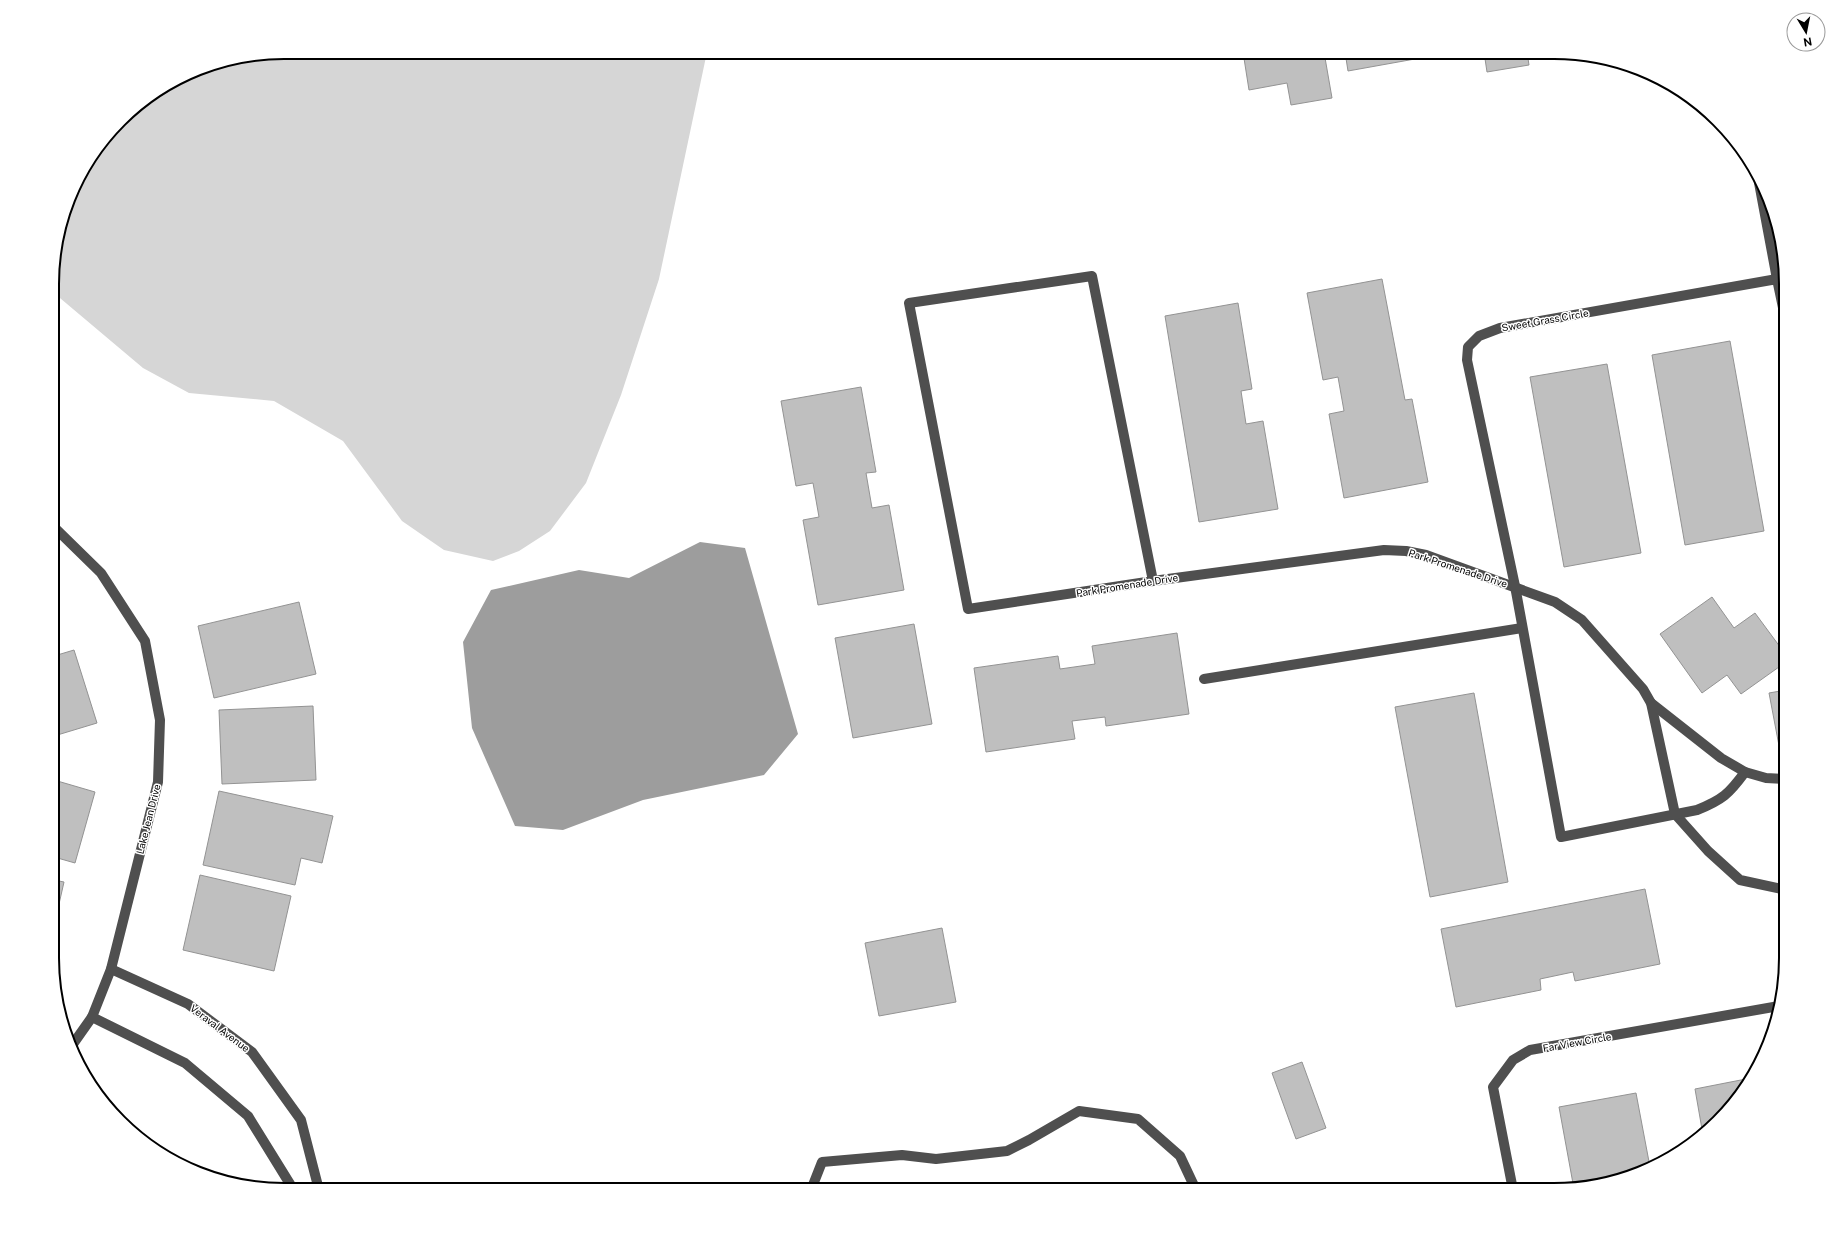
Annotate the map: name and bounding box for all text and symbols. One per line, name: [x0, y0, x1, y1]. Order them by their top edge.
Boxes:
north arrow: [1786, 12, 1826, 52]
text: N: [1802, 35, 1813, 49]
street label: Sweet Grass Circle: [1501, 306, 1590, 334]
street label: Park Promenade Drive: [1407, 546, 1509, 590]
street label: Park Promenade Drive: [1075, 571, 1179, 599]
street label: Lake Jean Drive: [134, 782, 163, 855]
street label: Veraval Avenue: [188, 1002, 252, 1054]
street label: Far View Circle: [1542, 1030, 1613, 1054]

